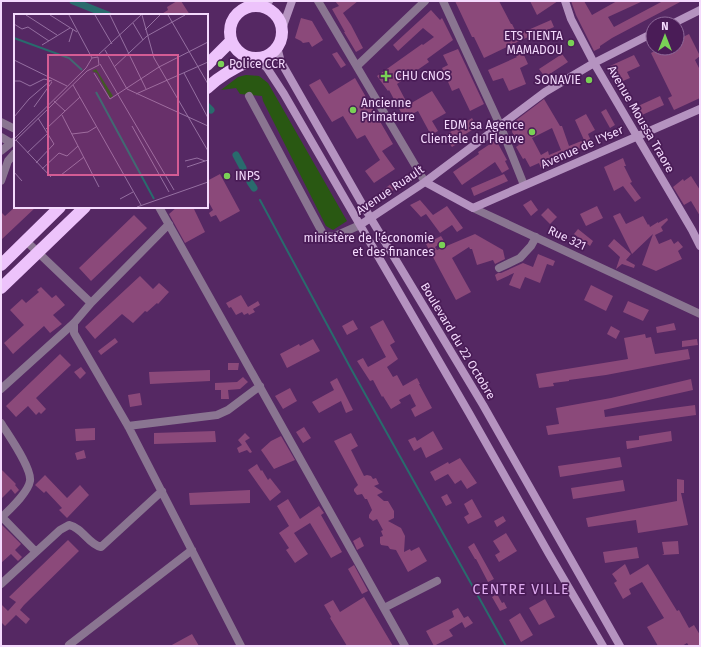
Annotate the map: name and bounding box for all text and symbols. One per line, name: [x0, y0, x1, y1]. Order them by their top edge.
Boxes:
inset map: [14, 14, 208, 208]
north arrow: [645, 16, 685, 56]
text: N: [661, 20, 669, 33]
place label: ETS TIENTA MAMADOU: [504, 29, 563, 57]
marker: ETS TIENTA MAMADOU: [566, 38, 576, 48]
place label: Police CCR: [229, 57, 285, 71]
marker: Police CCR: [216, 59, 226, 69]
street label: Avenue Moussa Traore: [605, 63, 677, 175]
place label: CHU CNOS: [395, 69, 451, 83]
marker: CHU CNOS: [380, 70, 392, 82]
place label: SONAVIE: [535, 73, 581, 87]
marker: SONAVIE: [584, 75, 594, 85]
place label: Ancienne Primature: [361, 96, 415, 124]
marker: Ancienne Primature: [348, 105, 358, 115]
place label: EDM sa Agence Clientele du Fleuve: [421, 118, 524, 146]
street label: Avenue de l'Yser: [539, 122, 626, 171]
marker: EDM sa Agence Clientele du Fleuve: [527, 127, 537, 137]
street label: Avenue Ruault: [353, 162, 427, 218]
place label: INPS: [235, 169, 260, 183]
marker: INPS: [222, 171, 232, 181]
street label: Rue 321: [546, 223, 588, 253]
place label: ministère de l'économie et des finances: [304, 231, 434, 259]
marker: ministère de l'économie et des finances: [437, 240, 447, 250]
street label: Boulevard du 22 Octobre: [418, 280, 498, 402]
district label: CENTRE VILLE: [472, 581, 570, 598]

